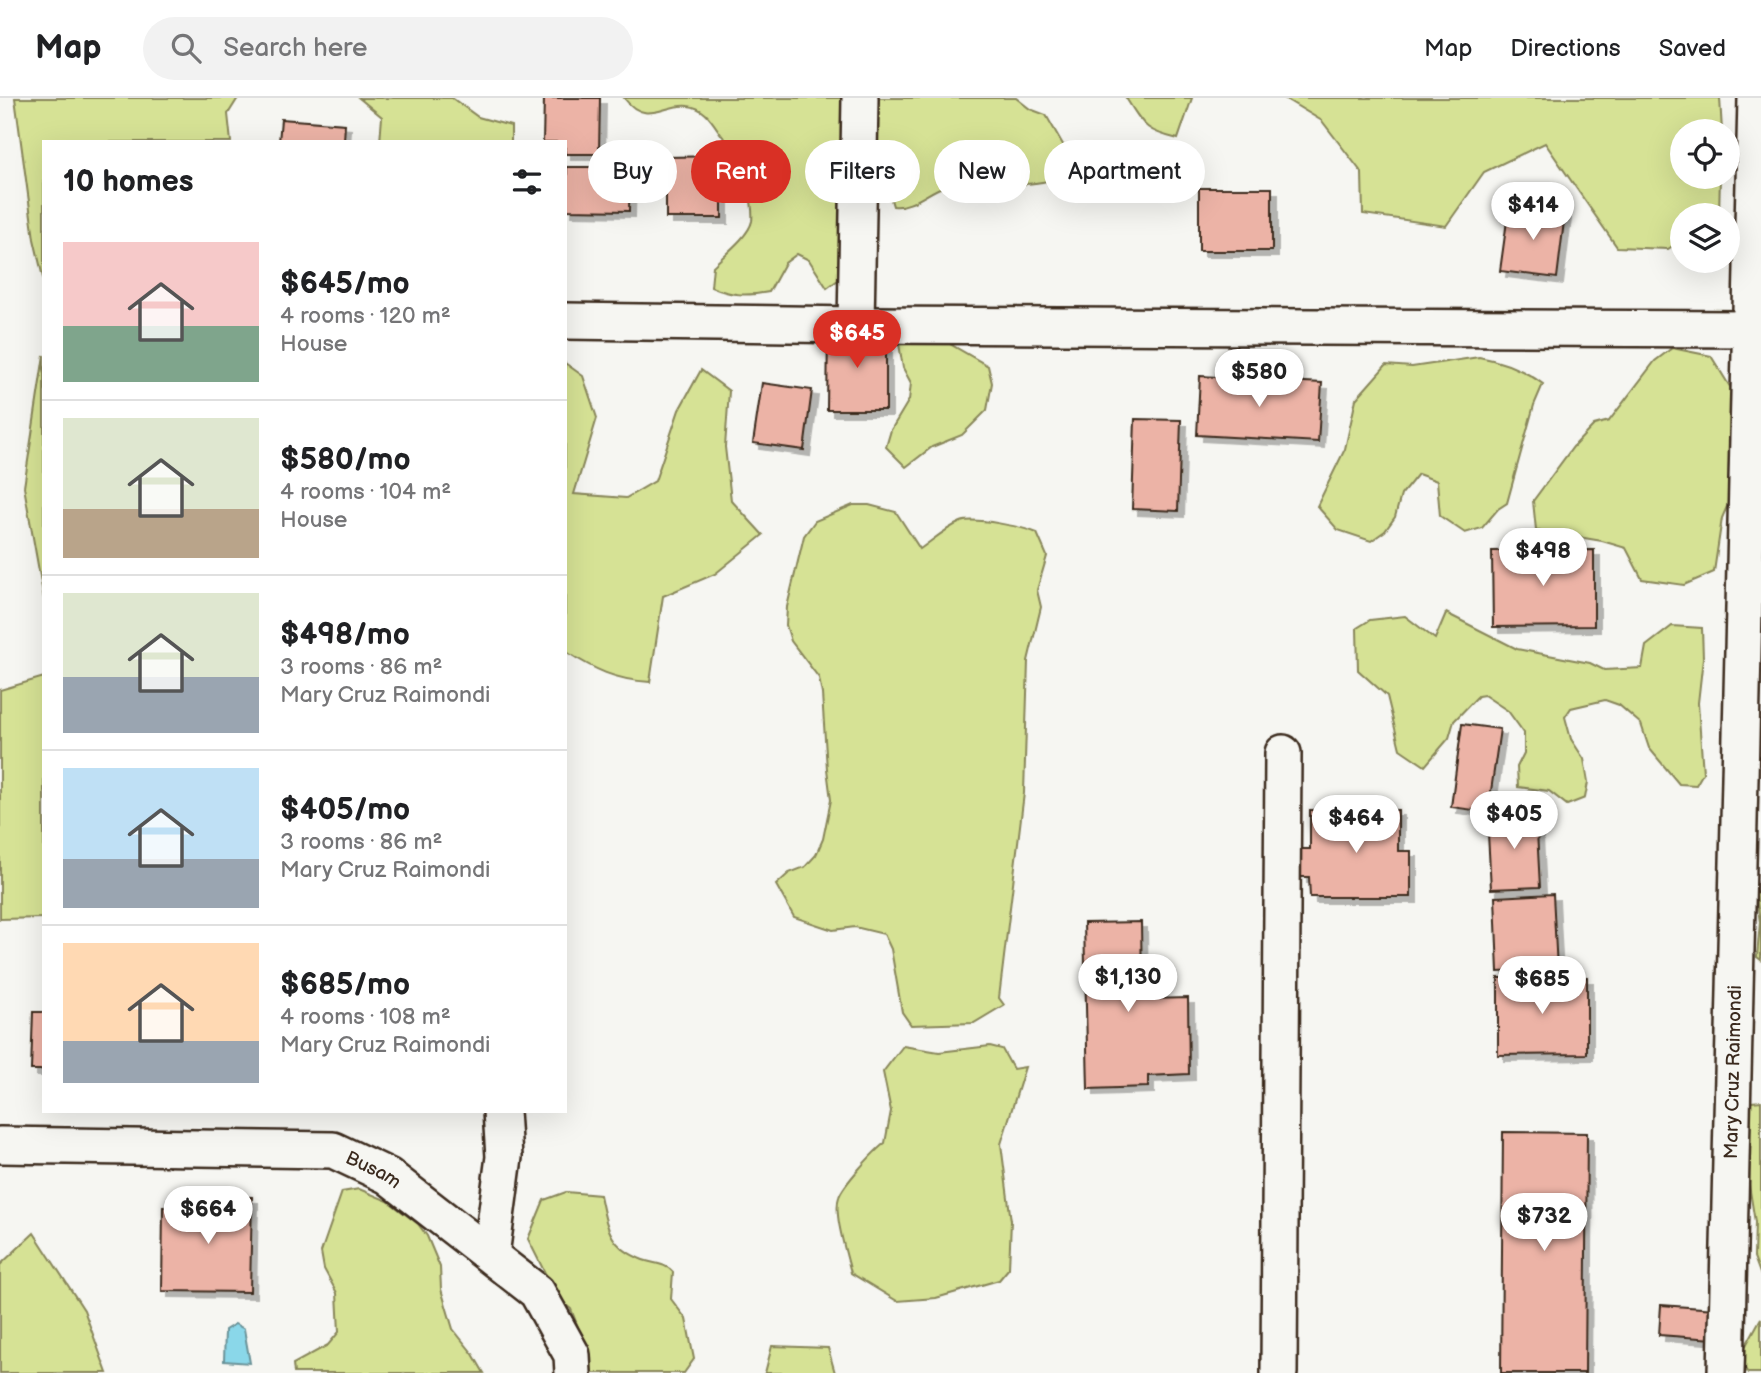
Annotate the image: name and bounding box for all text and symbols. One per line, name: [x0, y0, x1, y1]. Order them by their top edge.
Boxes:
search box: [143, 17, 633, 80]
text: Map: [35, 28, 101, 68]
icon: search: [167, 29, 205, 67]
text: Search here: [223, 33, 367, 64]
text: Map: [1424, 34, 1472, 63]
text: Directions: [1510, 34, 1621, 63]
text: Saved: [1659, 34, 1726, 63]
map controls: [1670, 119, 1740, 273]
button: locate: [1670, 119, 1740, 189]
chip: Buy: [588, 140, 677, 203]
chip: Rent: [691, 140, 791, 203]
chip: Filters: [805, 140, 920, 203]
chip: New: [934, 140, 1030, 203]
chip: Apartment: [1044, 140, 1205, 203]
icon: filters: [508, 163, 546, 201]
text: 10 homes: [63, 164, 194, 200]
pin: $414: [1492, 183, 1574, 242]
text: $414: [1507, 191, 1559, 219]
button: layers: [1670, 203, 1740, 273]
text: $645/mo: [280, 266, 410, 302]
icon: home: [119, 270, 203, 354]
text: 4 rooms · 120 m²: [280, 302, 451, 330]
pin: $645: [816, 310, 898, 370]
text: $645: [829, 319, 885, 347]
text: House: [280, 330, 347, 358]
pin: $580: [1218, 350, 1300, 409]
text: $580: [1231, 358, 1287, 386]
text: $580/mo: [280, 442, 411, 478]
icon: home: [119, 446, 203, 530]
text: 4 rooms · 104 m²: [280, 478, 451, 506]
text: House: [280, 506, 347, 534]
pin: $498: [1502, 528, 1584, 588]
text: $498: [1515, 537, 1571, 565]
text: $498/mo: [280, 617, 410, 653]
icon: home: [119, 621, 203, 705]
text: 3 rooms · 86 m²: [280, 653, 442, 681]
text: Mary Cruz Raimondi: [280, 681, 490, 709]
text: $405/mo: [280, 792, 410, 828]
pin: $405: [1473, 792, 1555, 851]
icon: home: [119, 796, 203, 880]
pin: $464: [1315, 796, 1397, 855]
text: $405: [1486, 800, 1542, 828]
text: $464: [1328, 804, 1384, 832]
text: 3 rooms · 86 m²: [280, 828, 442, 856]
text: Mary Cruz Raimondi: [280, 856, 490, 884]
pin: $1,130: [1071, 954, 1185, 1014]
pin: $685: [1501, 956, 1583, 1016]
text: $1,130: [1094, 963, 1162, 991]
text: $685: [1514, 965, 1570, 993]
text: $685/mo: [280, 967, 410, 1003]
icon: home: [119, 971, 203, 1055]
street label: Mary Cruz Raimondi: [1720, 985, 1747, 1159]
text: 4 rooms · 108 m²: [280, 1003, 451, 1031]
text: Mary Cruz Raimondi: [280, 1031, 490, 1059]
street label: Busam: [342, 1146, 406, 1194]
pin: $664: [167, 1186, 249, 1246]
pin: $732: [1503, 1194, 1585, 1253]
text: $664: [180, 1195, 236, 1223]
text: $732: [1516, 1202, 1572, 1230]

